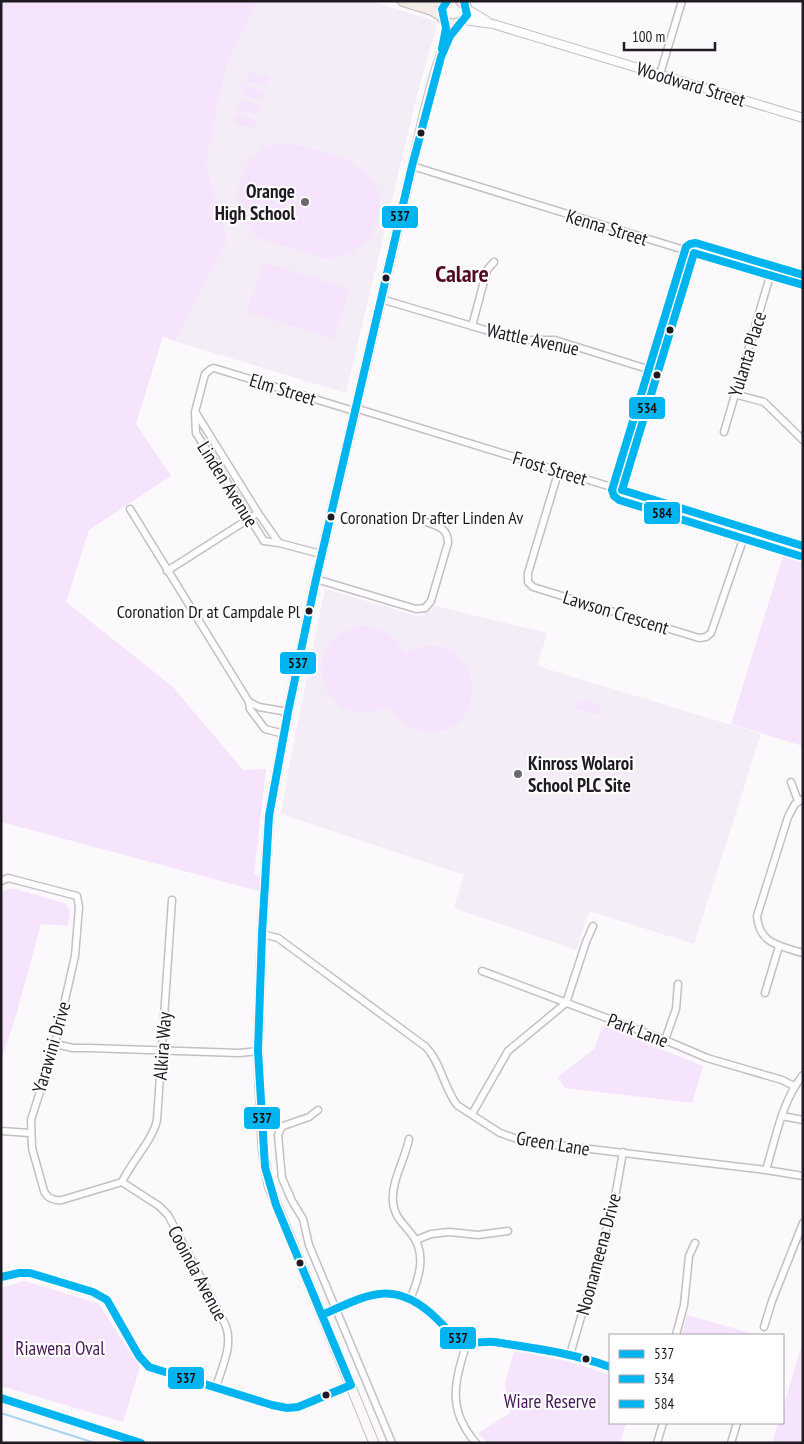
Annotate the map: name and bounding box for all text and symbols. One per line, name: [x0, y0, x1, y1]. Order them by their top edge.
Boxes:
scale bar: [624, 20, 715, 52]
text: 100 m: [632, 27, 665, 46]
street label: Woodward Street: [634, 56, 749, 112]
unlabelled marker: [416, 128, 426, 138]
place label: Orange High School: [215, 179, 295, 225]
marker: Orange High School: [299, 196, 311, 208]
street label: Kenna Street: [563, 203, 651, 251]
line badge: 537: [381, 205, 419, 229]
text: 537: [390, 207, 410, 225]
district label: Calare: [435, 258, 489, 289]
unlabelled marker: [381, 273, 391, 283]
street label: Yulanta Place: [723, 308, 771, 400]
street label: Wattle Avenue: [485, 317, 582, 361]
unlabelled marker: [665, 325, 675, 335]
street label: Elm Street: [247, 368, 320, 411]
unlabelled marker: [652, 370, 662, 380]
line badge: 534: [628, 396, 666, 420]
text: 534: [637, 399, 657, 417]
street label: Linden Avenue: [192, 437, 264, 531]
street label: Frost Street: [510, 445, 591, 491]
line badge: 584: [643, 501, 681, 525]
text: 584: [652, 504, 672, 522]
place label: Coronation Dr after Linden Av: [340, 506, 523, 529]
marker: Coronation Dr after Linden Av: [326, 512, 336, 522]
street label: Lawson Crescent: [560, 585, 672, 640]
place label: Coronation Dr at Campdale Pl: [117, 600, 301, 623]
marker: Coronation Dr at Campdale Pl: [304, 606, 314, 616]
line badge: 537: [279, 651, 317, 675]
text: 537: [288, 654, 308, 672]
place label: Kinross Wolaroi School PLC Site: [528, 751, 633, 797]
marker: Kinross Wolaroi School PLC Site: [512, 768, 524, 780]
street label: Yarawini Drive: [26, 998, 76, 1096]
street label: Park Lane: [604, 1007, 672, 1053]
street label: Alkira Way: [148, 1010, 176, 1081]
line badge: 537: [243, 1106, 281, 1130]
text: 537: [252, 1109, 272, 1127]
street label: Green Lane: [515, 1125, 592, 1161]
street label: Noonameena Drive: [570, 1190, 626, 1317]
street label: Cooinda Avenue: [163, 1221, 233, 1325]
unlabelled marker: [295, 1258, 305, 1268]
line badge: 537: [439, 1326, 477, 1350]
text: 537: [448, 1329, 468, 1347]
legend: [609, 1334, 784, 1424]
park label: Riawena Oval: [15, 1336, 105, 1360]
text: 537: [654, 1344, 674, 1363]
unlabelled marker: [581, 1354, 591, 1364]
line badge: 537: [167, 1366, 205, 1390]
text: 537: [176, 1369, 196, 1387]
text: 534: [654, 1369, 675, 1388]
park label: Wiare Reserve: [504, 1389, 596, 1413]
unlabelled marker: [321, 1390, 331, 1400]
text: 584: [654, 1394, 675, 1413]

